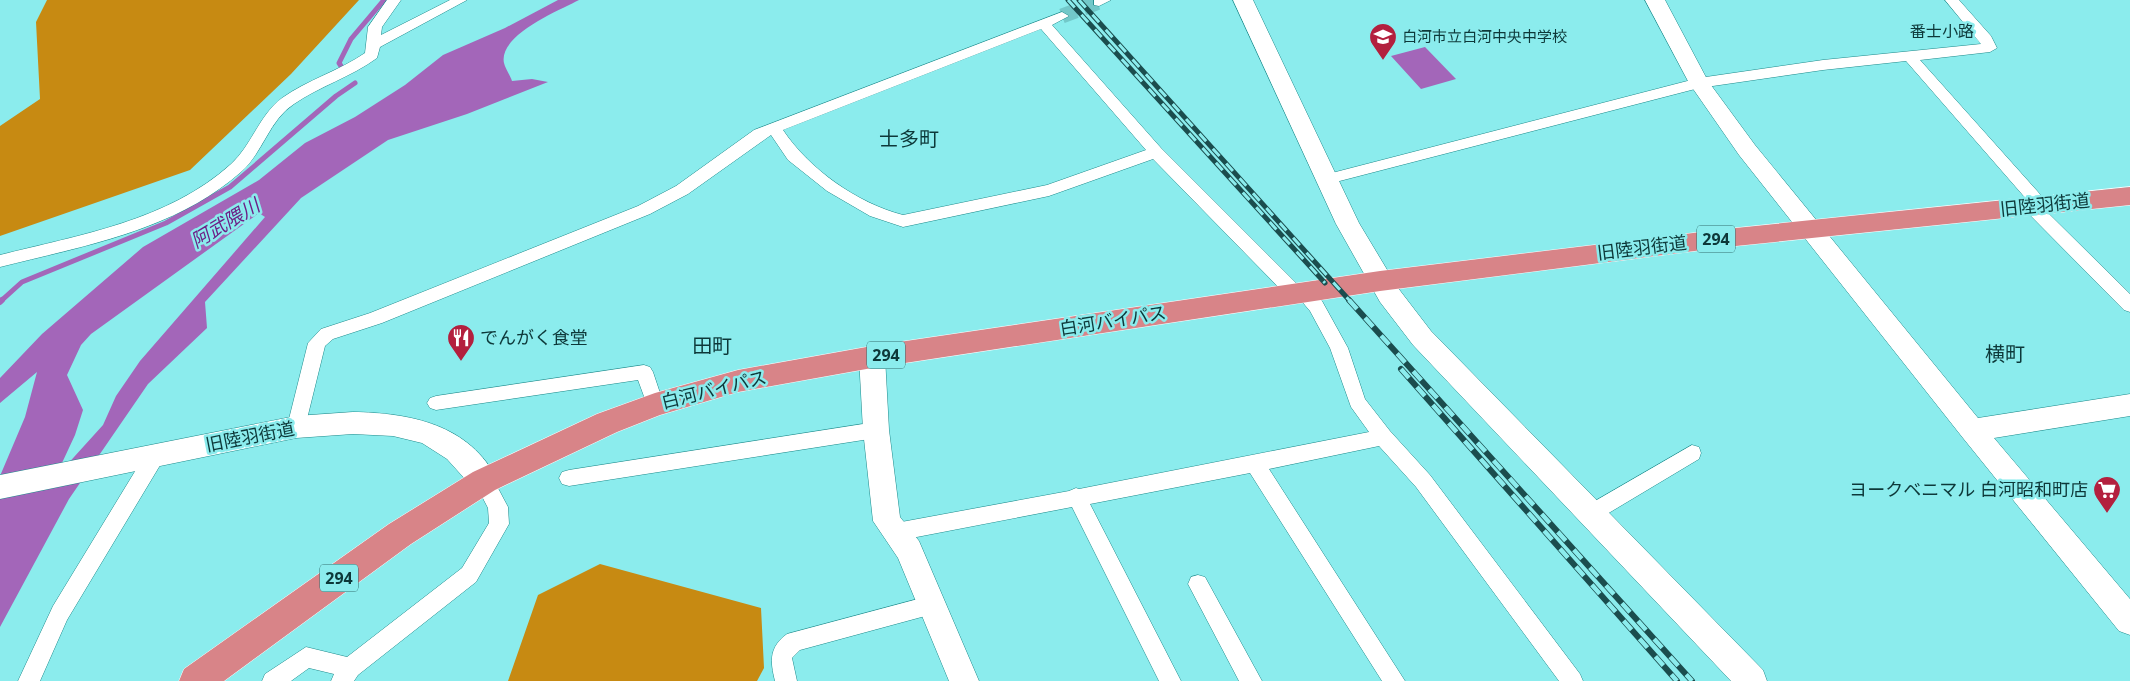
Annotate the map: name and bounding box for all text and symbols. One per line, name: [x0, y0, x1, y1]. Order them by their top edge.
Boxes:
district label: 番士小路: [1910, 20, 1974, 42]
school or university icon: 白河市立白河中央中学校: [1368, 22, 1398, 61]
place label: 白河市立白河中央中学校: [1402, 26, 1567, 46]
district label: 士多町: [879, 125, 939, 152]
street label: 旧陸羽街道: [1999, 187, 2091, 221]
water label: 阿武隈川: [186, 191, 266, 254]
road number: 294: [1697, 225, 1735, 252]
street label: 旧陸羽街道: [1596, 230, 1688, 264]
street label: 白河バイパス: [1058, 300, 1168, 340]
restaurant icon: でんがく食堂: [446, 323, 476, 362]
place label: でんがく食堂: [480, 325, 588, 349]
district label: 田町: [692, 332, 732, 359]
district label: 横町: [1985, 340, 2025, 367]
road number: 294: [867, 342, 905, 368]
street label: 白河バイパス: [659, 364, 769, 414]
street label: 旧陸羽街道: [203, 416, 296, 456]
supermarket icon: ヨークベニマル 白河昭和町店: [2092, 475, 2122, 514]
place label: ヨークベニマル 白河昭和町店: [1849, 477, 2088, 501]
road number: 294: [320, 564, 358, 592]

